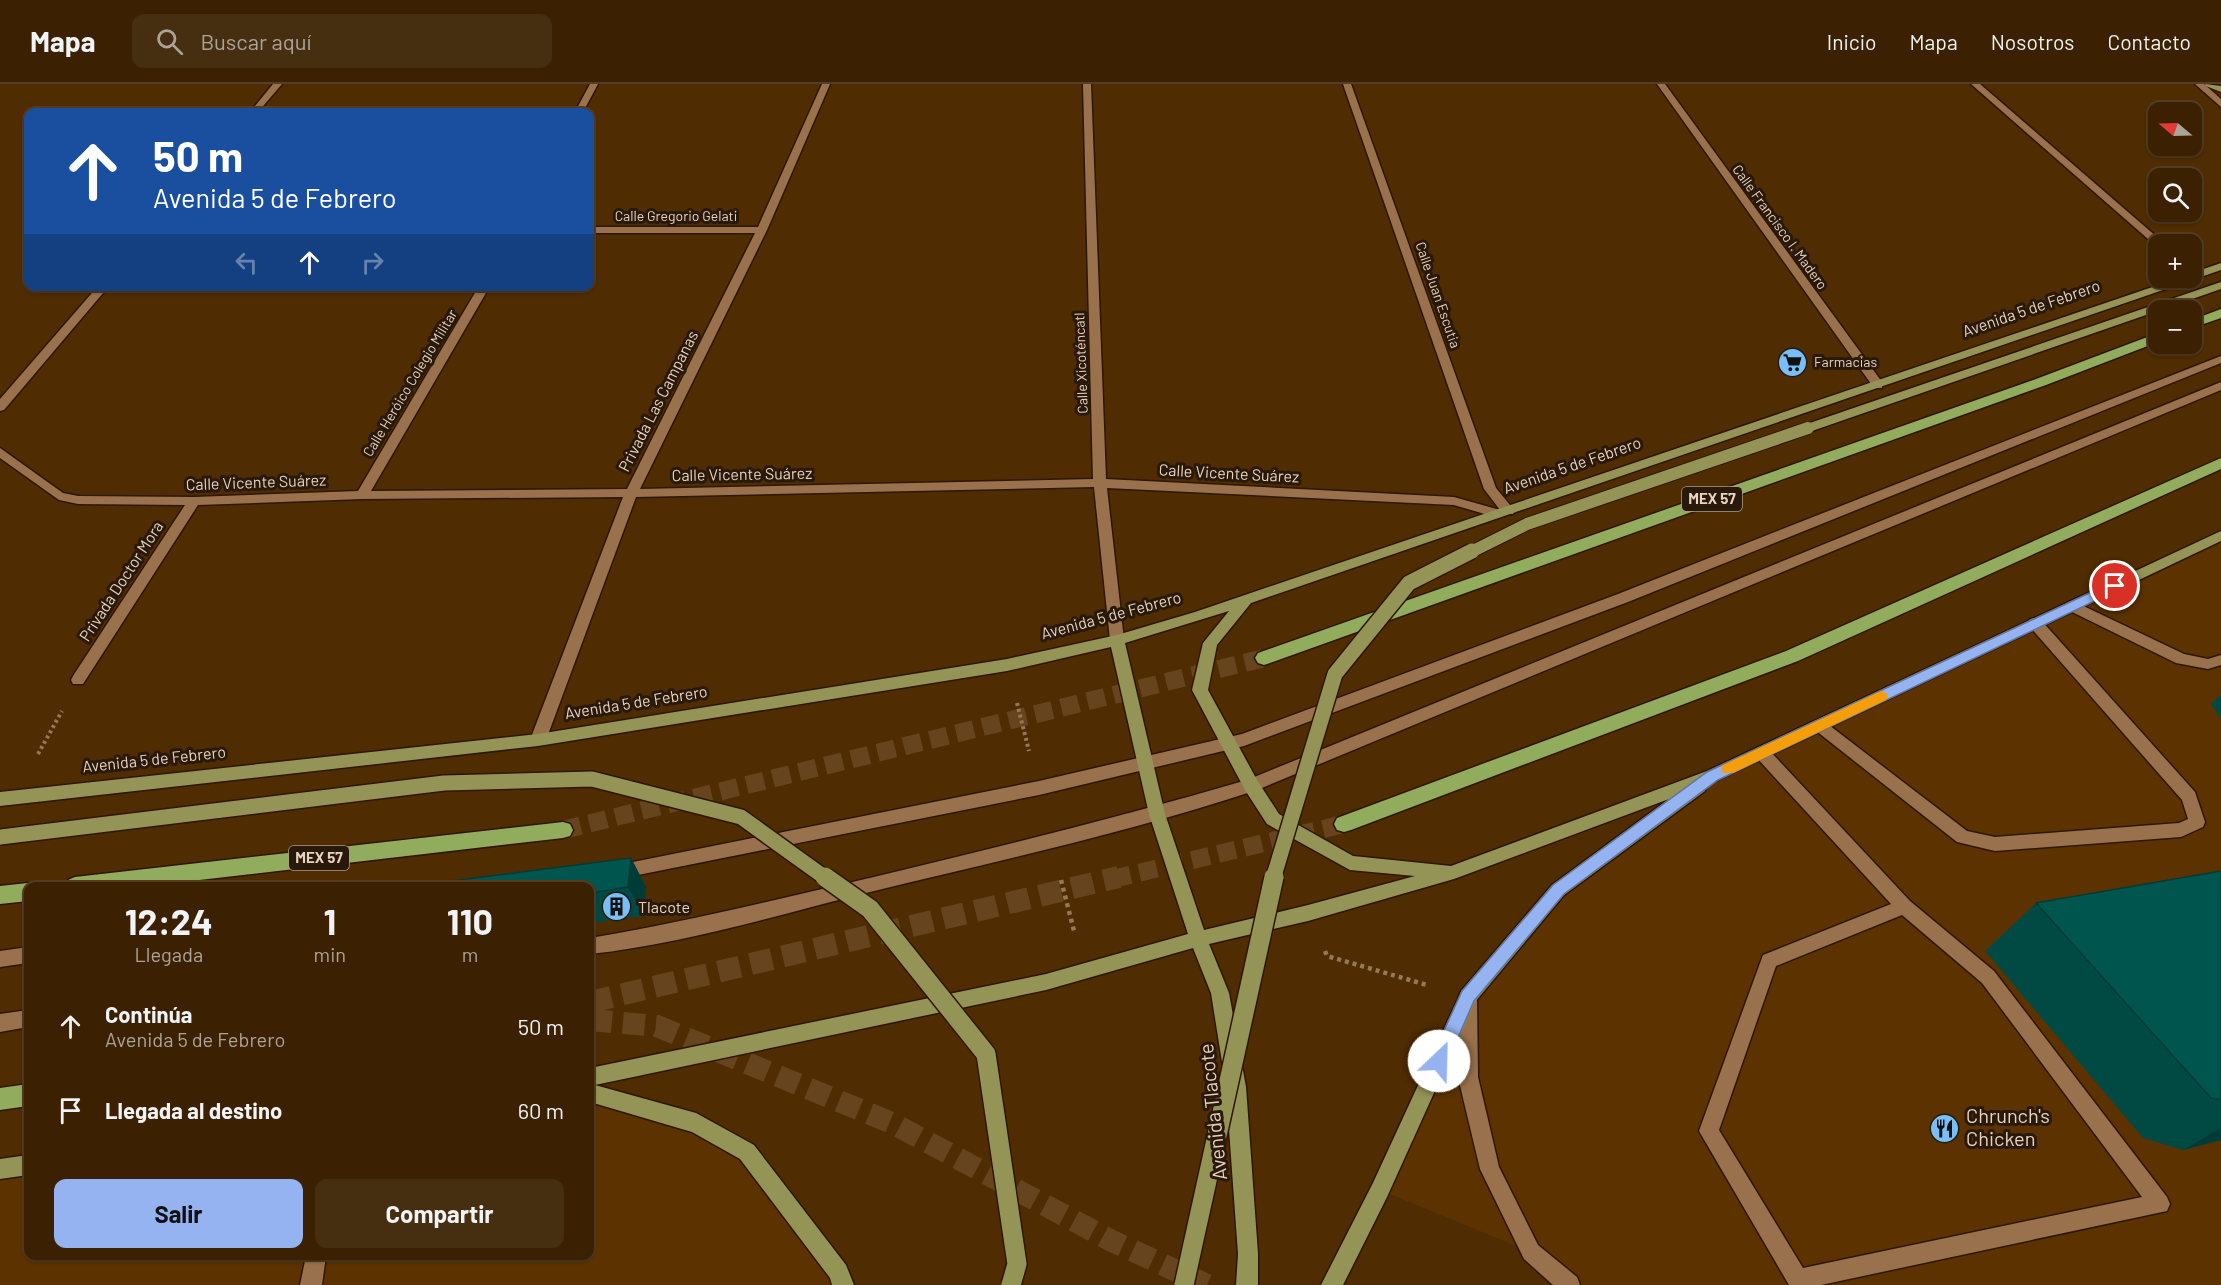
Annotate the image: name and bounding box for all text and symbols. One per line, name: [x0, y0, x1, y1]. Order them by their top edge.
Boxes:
search box: [132, 14, 552, 68]
text: Mapa: [30, 24, 96, 58]
icon: search: [153, 25, 186, 58]
text: Buscar aquí: [201, 28, 311, 54]
text: Inicio: [1827, 29, 1877, 54]
text: Mapa: [1910, 29, 1958, 54]
text: Nosotros: [1991, 29, 2074, 54]
text: Contacto: [2107, 29, 2191, 54]
north arrow: [2148, 102, 2202, 156]
map controls: [2148, 102, 2202, 354]
text: 50 m: [153, 130, 243, 180]
icon: ahead: [54, 132, 132, 210]
street label: Calle Francisco I. Madero: [1729, 161, 1831, 292]
button: search: [2148, 168, 2202, 222]
text: Avenida 5 de Febrero: [153, 181, 396, 213]
street label: Calle Gregorio Gelati: [615, 207, 737, 224]
button: +: [2148, 234, 2202, 288]
street label: Calle Juan Escutia: [1412, 240, 1465, 350]
icon: left: [230, 246, 263, 279]
icon: ahead: [293, 246, 326, 279]
icon: right: [356, 246, 389, 279]
street label: Avenida 5 de Febrero: [1960, 275, 2102, 340]
button: −: [2148, 300, 2202, 354]
street label: Calle Heróico Colegio Militar: [359, 306, 460, 459]
street label: Calle Xicoténcatl: [1070, 312, 1091, 414]
street label: Privada Las Campanas: [614, 327, 701, 474]
supermarket icon: Farmacias: [1777, 346, 1809, 378]
place label: Farmacias: [1814, 353, 1877, 370]
street label: Avenida 5 de Febrero: [1501, 432, 1643, 497]
street label: Calle Vicente Suárez: [1158, 459, 1300, 486]
street label: Calle Vicente Suárez: [672, 463, 812, 484]
street label: Calle Vicente Suárez: [185, 470, 327, 493]
road number: MEX 57: [1682, 487, 1742, 511]
street label: Privada Doctor Mora: [75, 517, 167, 644]
pin: [2089, 560, 2140, 611]
icon: arrive: [2098, 569, 2131, 602]
street label: Avenida 5 de Febrero: [1039, 587, 1183, 642]
street label: Avenida 5 de Febrero: [563, 681, 709, 722]
street label: Avenida 5 de Febrero: [81, 742, 227, 775]
road number: MEX 57: [289, 846, 349, 870]
building icon: Tlacote: [601, 891, 633, 923]
place label: Tlacote: [638, 897, 690, 916]
text: 12:24: [125, 899, 213, 942]
text: 1: [323, 899, 336, 942]
text: 110: [447, 899, 493, 942]
text: Llegada: [134, 942, 203, 966]
text: min: [314, 942, 346, 966]
text: m: [462, 942, 478, 966]
text: Continúa: [105, 1001, 192, 1027]
icon: ahead: [54, 1010, 87, 1043]
text: 50 m: [518, 1013, 564, 1039]
text: Avenida 5 de Febrero: [105, 1027, 285, 1051]
position arrow: [1407, 1029, 1471, 1093]
street label: Avenida Tlacote: [1193, 1043, 1231, 1182]
icon: arrive: [54, 1094, 87, 1127]
text: Llegada al destino: [105, 1097, 282, 1123]
text: 60 m: [518, 1097, 564, 1123]
place label: Chrunch's Chicken: [1966, 1103, 2050, 1150]
restaurant icon: Chrunch's Chicken: [1929, 1112, 1961, 1144]
button: Salir: [54, 1179, 303, 1248]
button: Compartir: [315, 1179, 564, 1248]

